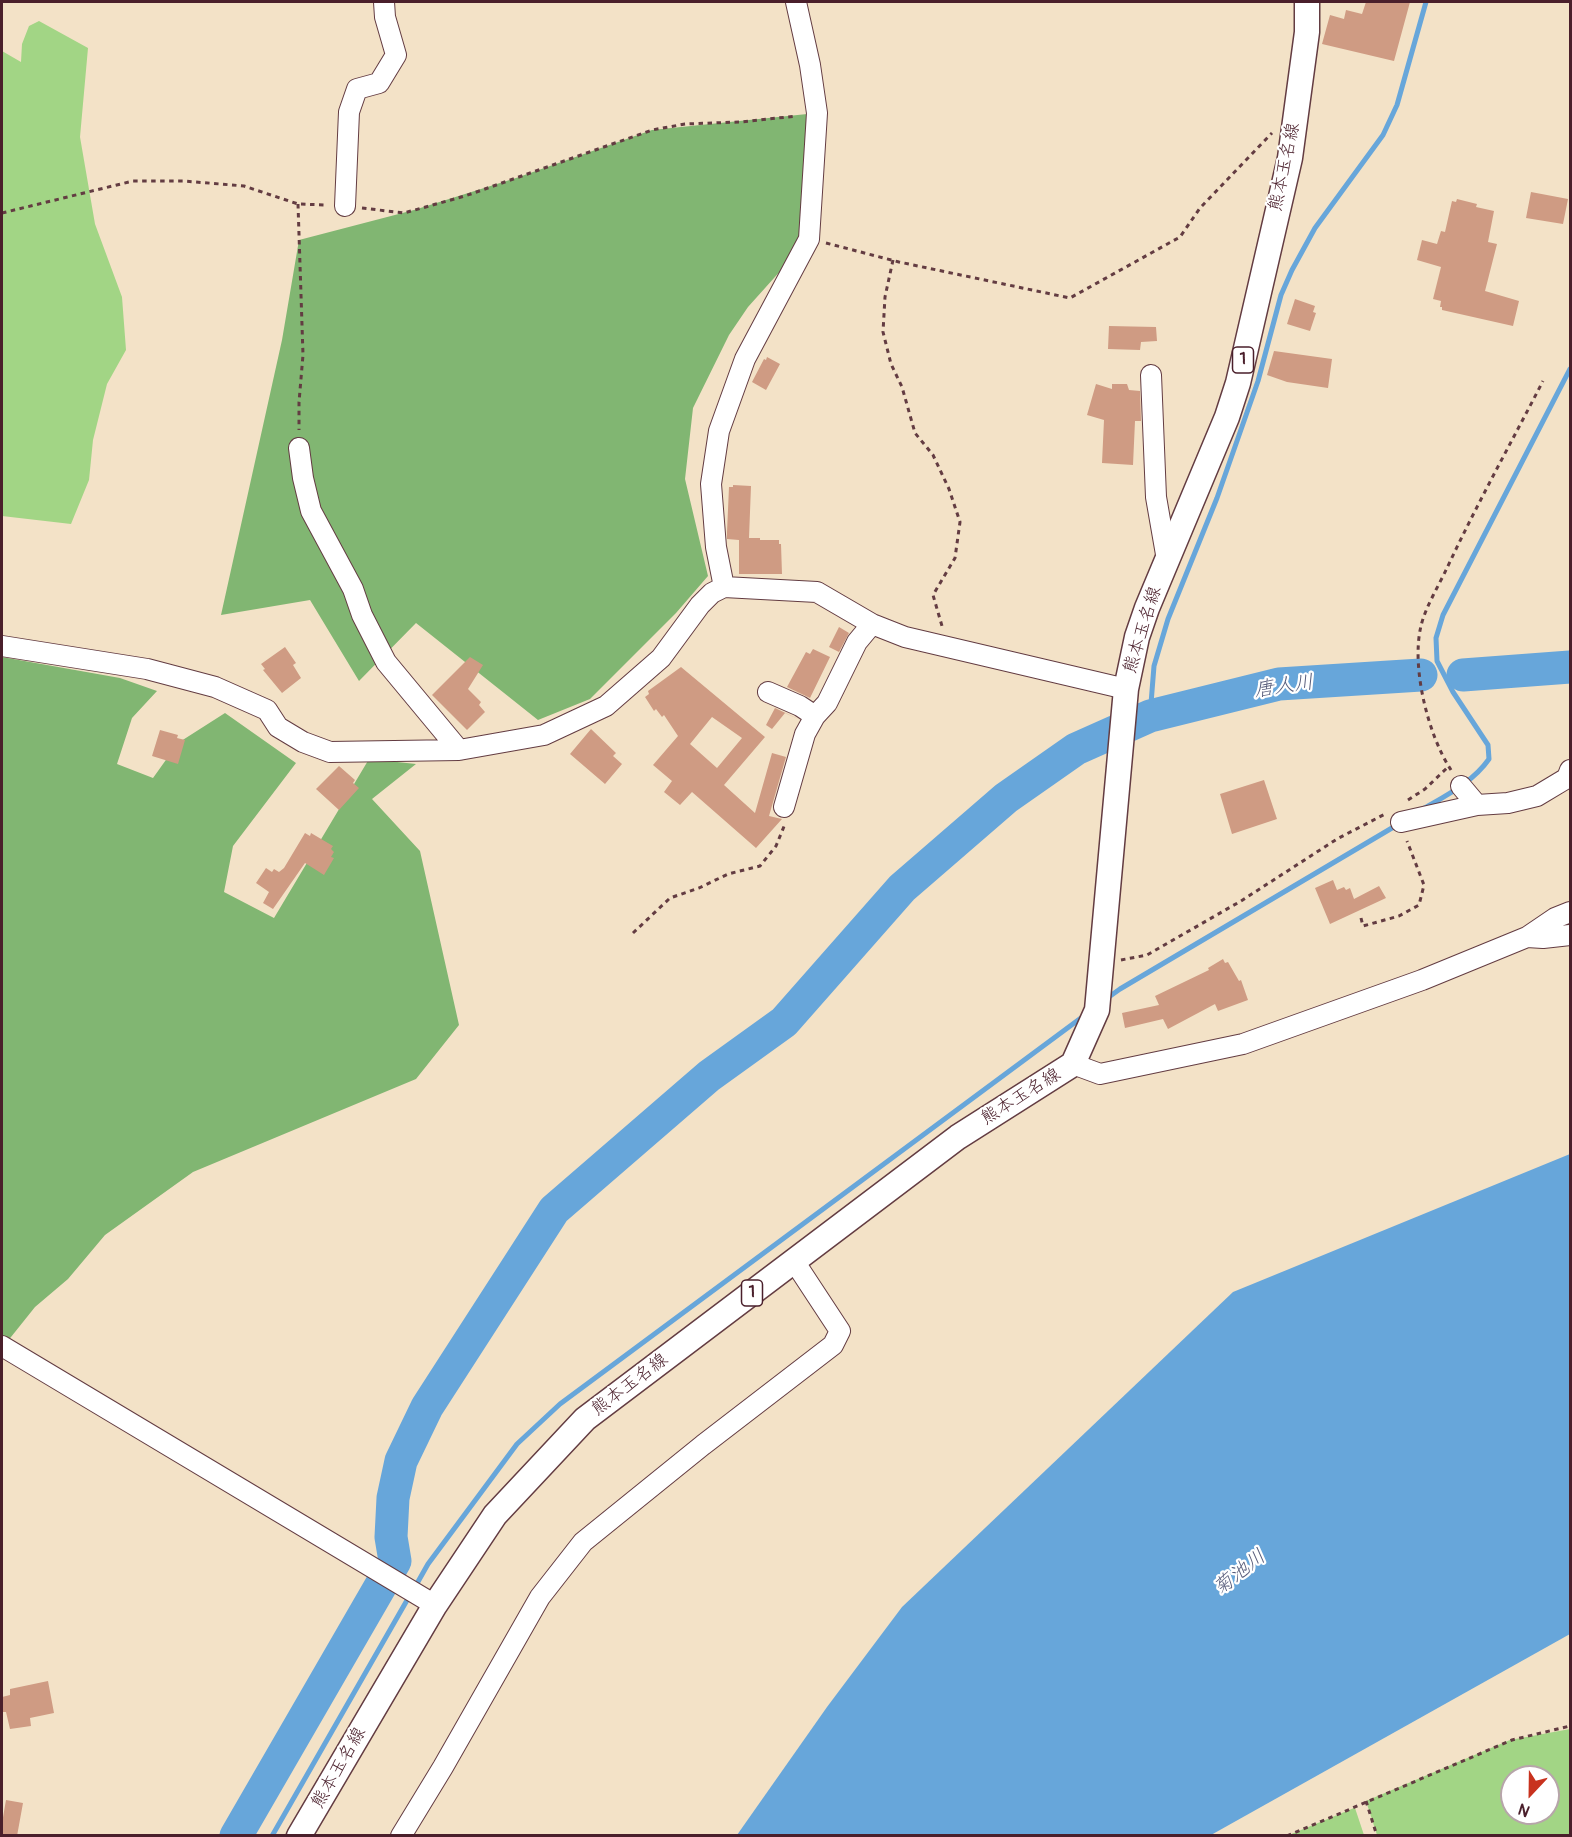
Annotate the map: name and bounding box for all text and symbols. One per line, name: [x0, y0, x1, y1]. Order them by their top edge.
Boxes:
street label: 熊本玉名線: [1265, 121, 1305, 213]
road number: 1: [1232, 347, 1254, 373]
street label: 熊本玉名線: [1120, 584, 1166, 676]
water label: 唐人川: [1253, 671, 1315, 703]
street label: 熊本玉名線: [977, 1064, 1065, 1130]
road number: 1: [742, 1280, 762, 1306]
street label: 熊本玉名線: [588, 1349, 672, 1421]
water label: 菊池川: [1209, 1545, 1271, 1601]
street label: 熊本玉名線: [307, 1724, 371, 1812]
north arrow: [1500, 1765, 1560, 1825]
text: N: [1515, 1799, 1533, 1821]

